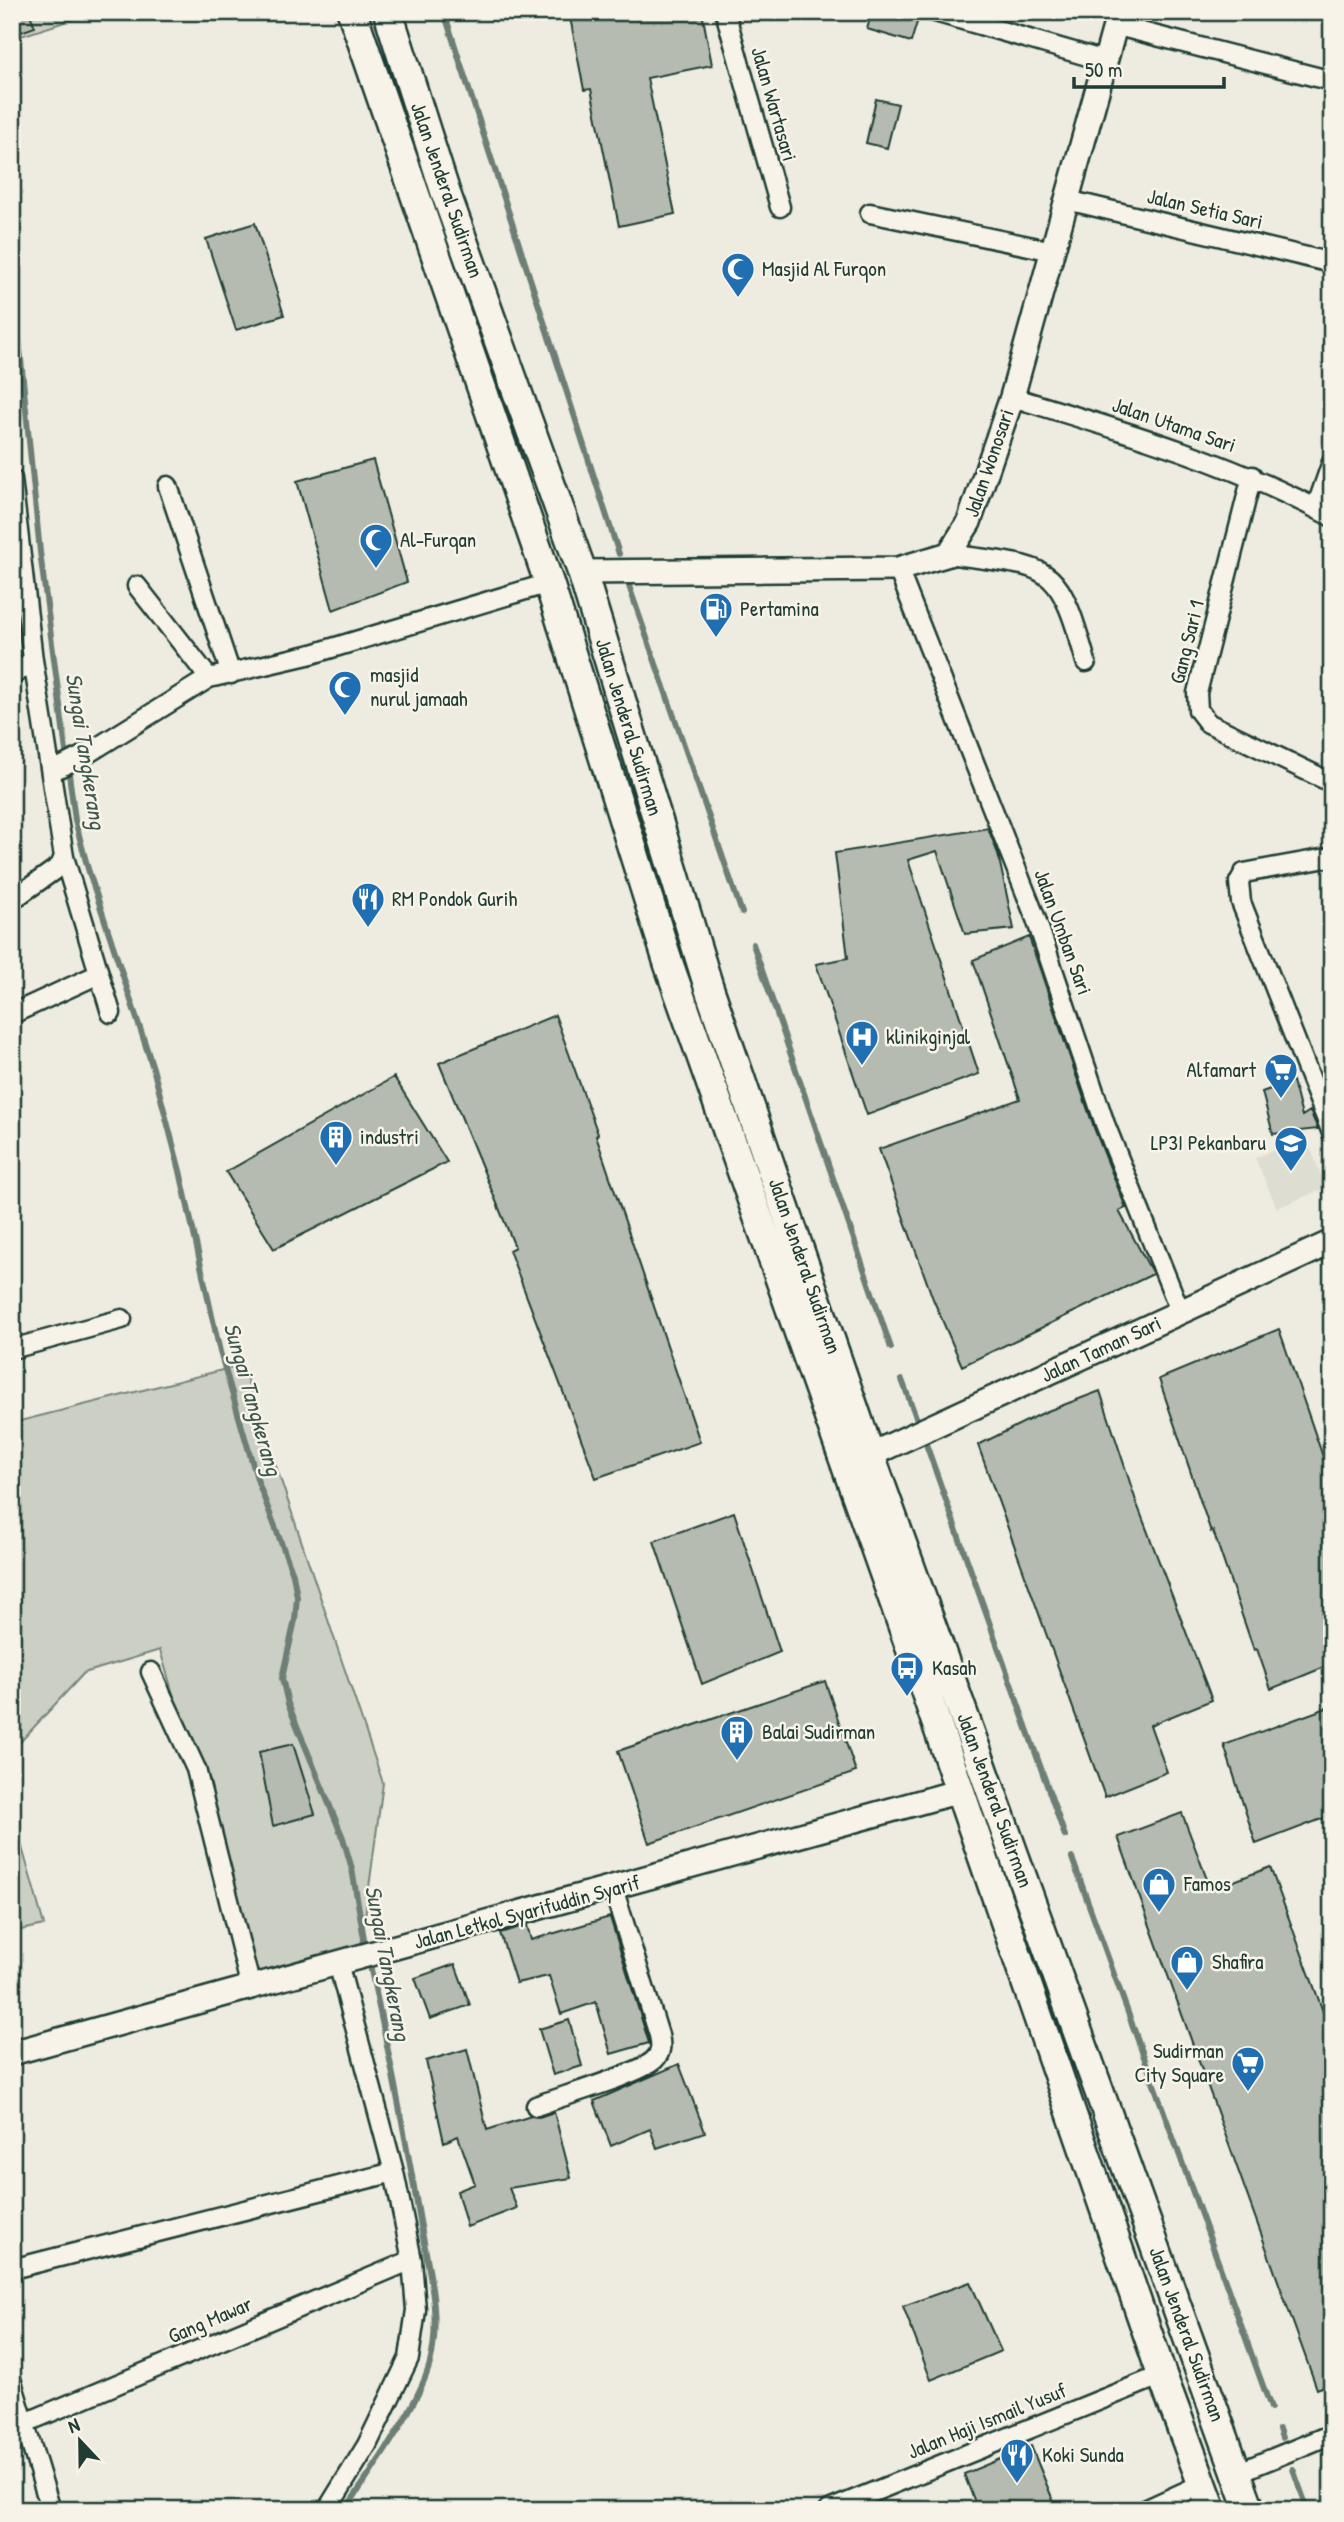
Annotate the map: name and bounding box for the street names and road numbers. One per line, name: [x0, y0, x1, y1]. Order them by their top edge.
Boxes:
street label: Jalan Wartasari: [744, 43, 805, 165]
street label: Jalan Jenderal Sudirman: [404, 98, 491, 282]
street label: Jalan Setia Sari: [1144, 181, 1266, 236]
street label: Jalan Utama Sari: [1108, 390, 1240, 459]
street label: Jalan Wonosari: [956, 405, 1021, 521]
street label: Gang Sari 1: [1162, 597, 1211, 687]
street label: Jalan Jenderal Sudirman: [589, 635, 670, 819]
street label: Jalan Umban Sari: [1027, 865, 1100, 999]
street label: Jalan Jenderal Sudirman: [762, 1174, 849, 1358]
street label: Jalan Taman Sari: [1036, 1308, 1166, 1389]
street label: Jalan Jenderal Sudirman: [950, 1708, 1041, 1891]
street label: Jalan Letkol Syarifuddin Syarif: [411, 1867, 644, 1956]
street label: Jalan Jenderal Sudirman: [1142, 2242, 1233, 2425]
street label: Gang Mawar: [163, 2289, 256, 2350]
street label: Jalan Haji Ismail Yusuf: [903, 2375, 1071, 2466]

